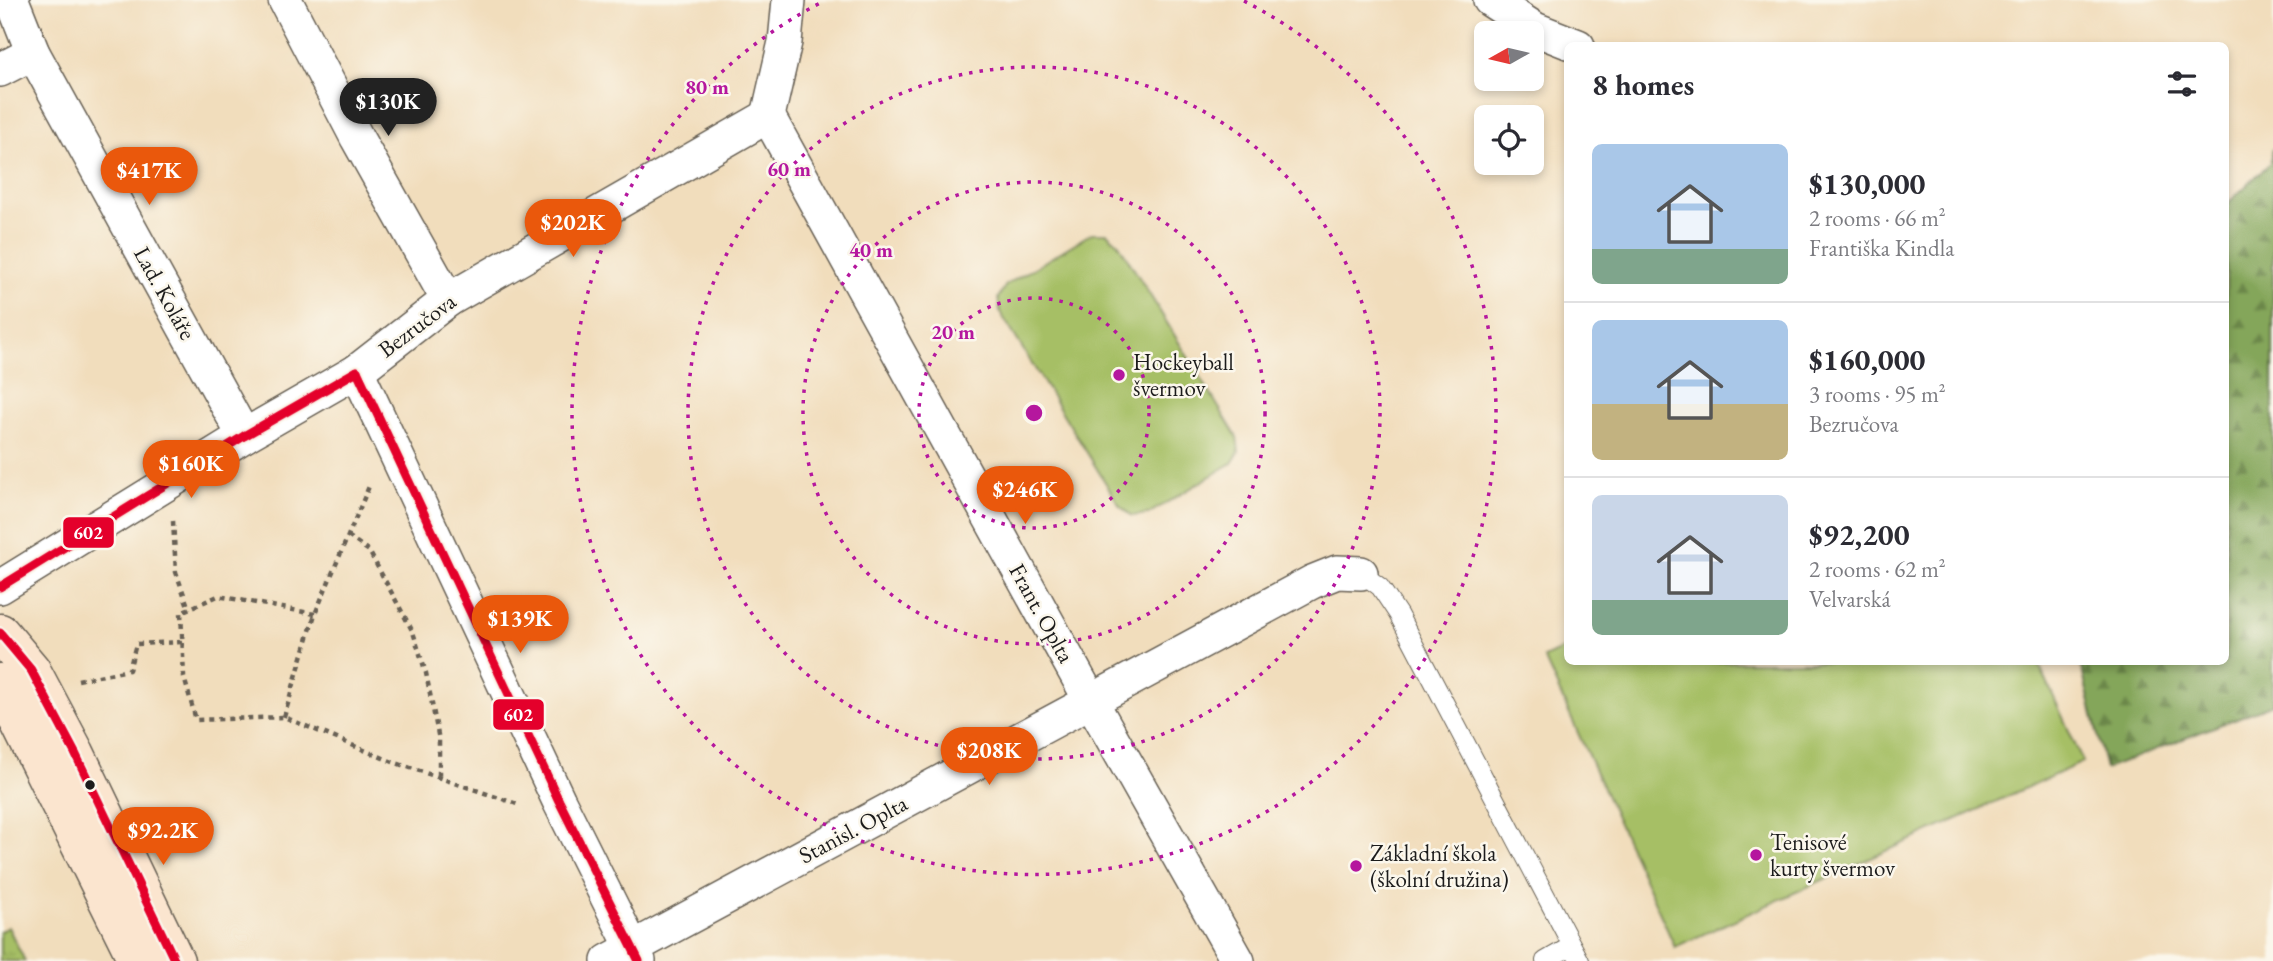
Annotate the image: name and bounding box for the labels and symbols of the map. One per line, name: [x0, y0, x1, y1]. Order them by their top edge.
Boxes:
north arrow: [1474, 21, 1544, 91]
text: 80 m: [685, 73, 729, 100]
pin: $130K: [339, 78, 437, 138]
pin: $417K: [100, 148, 198, 207]
text: 60 m: [767, 155, 811, 182]
pin: $202K: [524, 200, 622, 259]
text: 40 m: [849, 236, 893, 263]
street label: Lad. Koláře: [127, 241, 203, 345]
street label: Bezručova: [372, 286, 463, 364]
text: 20 m: [931, 318, 975, 345]
place label: Hockeyball švermov: [1133, 347, 1234, 403]
marker: Hockeyball švermov: [1111, 367, 1127, 383]
centre of rings: [1022, 401, 1046, 425]
pin: $160K: [142, 440, 240, 500]
pin: $246K: [976, 466, 1074, 526]
line badge: 602: [62, 516, 115, 549]
text: 602: [73, 520, 103, 545]
street label: Frant. Oplta: [1002, 558, 1082, 669]
pin: $139K: [471, 596, 569, 655]
line badge: 602: [492, 698, 545, 731]
text: 602: [503, 702, 533, 727]
pin: $208K: [940, 728, 1038, 787]
unlabelled marker: [83, 778, 97, 792]
street label: Stanisl. Oplta: [794, 787, 913, 870]
pin: $92.2K: [106, 808, 220, 867]
place label: Tenisové kurty švermov: [1770, 827, 1896, 883]
place label: Základní škola (školní družina): [1370, 838, 1509, 894]
marker: Tenisové kurty švermov: [1748, 847, 1764, 863]
marker: Základní škola (školní družina): [1348, 858, 1364, 874]

